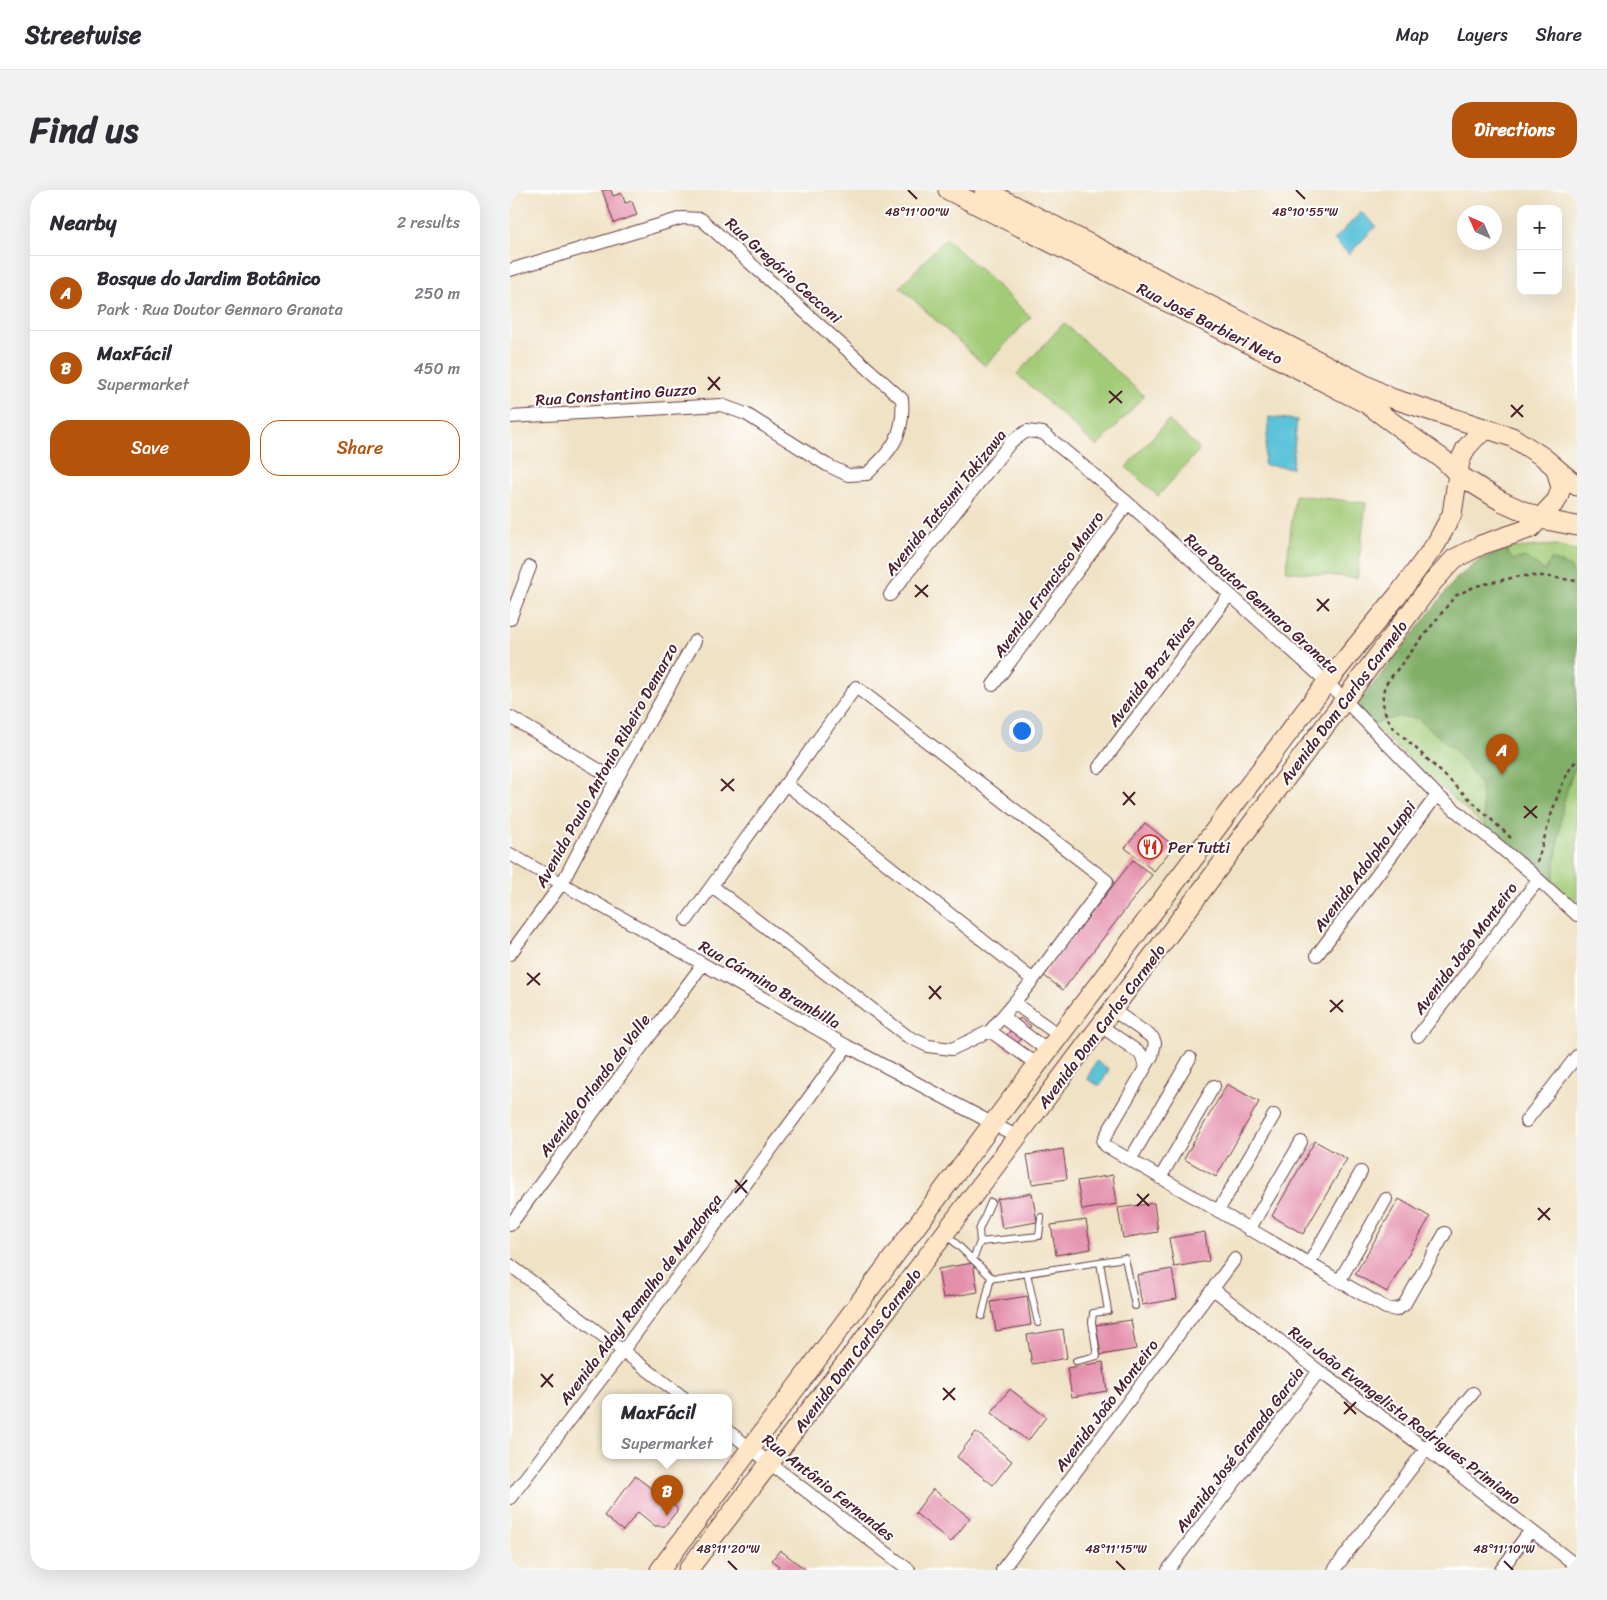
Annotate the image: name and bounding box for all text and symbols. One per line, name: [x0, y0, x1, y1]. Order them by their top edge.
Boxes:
text: Streetwise: [25, 14, 141, 56]
text: Map: [1396, 19, 1429, 51]
text: Layers: [1457, 19, 1508, 51]
text: Share: [1536, 19, 1582, 51]
text: Find us: [30, 99, 138, 161]
button: Directions: [1452, 102, 1577, 158]
text: 48°11'00"W: [885, 201, 950, 223]
text: 48°10'55"W: [1272, 201, 1339, 223]
text: Nearby: [50, 204, 116, 242]
north arrow: [1457, 205, 1502, 250]
map controls: [1517, 205, 1562, 295]
button: +: [1517, 205, 1562, 250]
text: 2 results: [397, 208, 460, 237]
street label: Rua Gregório Cecconi: [719, 210, 849, 331]
button: −: [1517, 250, 1562, 295]
text: Bosque do Jardim Botânico: [97, 262, 320, 295]
street label: Rua José Barbieri Neto: [1132, 274, 1288, 373]
text: A: [61, 279, 71, 308]
text: 250 m: [414, 279, 460, 308]
text: Park · Rua Doutor Gennaro Granata: [97, 295, 343, 324]
text: MaxFácil: [97, 337, 172, 370]
text: B: [61, 354, 71, 383]
text: 450 m: [414, 354, 460, 383]
text: Supermarket: [97, 370, 189, 399]
street label: Rua Constantino Guzzo: [534, 374, 698, 415]
button: Save: [50, 420, 250, 476]
button: Share: [260, 420, 460, 476]
street label: Avenida Tatsumi Takizawa: [876, 422, 1014, 583]
street label: Avenida Francisco Mauro: [984, 505, 1112, 665]
street label: Rua Doutor Gennaro Granata: [1177, 526, 1347, 682]
street label: Avenida Braz Rivas: [1099, 609, 1203, 734]
street label: Avenida Dom Carlos Carmelo: [1271, 614, 1415, 792]
street label: Avenida Paulo Antonio Ribeiro Demarzo: [526, 637, 686, 894]
your location: [1009, 718, 1035, 744]
pin: A: [1486, 734, 1518, 775]
street label: Avenida Adolpho Luppi: [1305, 794, 1424, 939]
place label: Per Tutti: [1168, 833, 1231, 862]
restaurant icon: Per Tutti: [1137, 834, 1163, 860]
street label: Avenida João Monteiro: [1405, 876, 1525, 1022]
street label: Rua Cármino Brambilla: [693, 932, 846, 1037]
street label: Avenida Dom Carlos Carmelo: [1029, 938, 1173, 1116]
street label: Avenida Orlando da Valle: [530, 1007, 658, 1164]
street label: Avenida Adayl Ramalho de Mendonça: [550, 1187, 730, 1412]
street label: Avenida Dom Carlos Carmelo: [785, 1262, 929, 1440]
street label: Rua João Evangelista Rodrigues Primiano: [1282, 1318, 1527, 1513]
street label: Avenida João Monteiro: [1046, 1333, 1166, 1479]
street label: Avenida José Granada Garcia: [1166, 1360, 1312, 1540]
popup: [602, 1394, 732, 1459]
text: MaxFácil: [621, 1396, 696, 1429]
street label: Rua Antônio Fernandes: [756, 1426, 902, 1549]
text: Supermarket: [621, 1429, 713, 1458]
pin: B: [651, 1475, 683, 1516]
text: 48°11'20"W: [696, 1538, 760, 1560]
text: 48°11'15"W: [1085, 1538, 1147, 1560]
text: 48°11'10"W: [1473, 1538, 1536, 1560]

